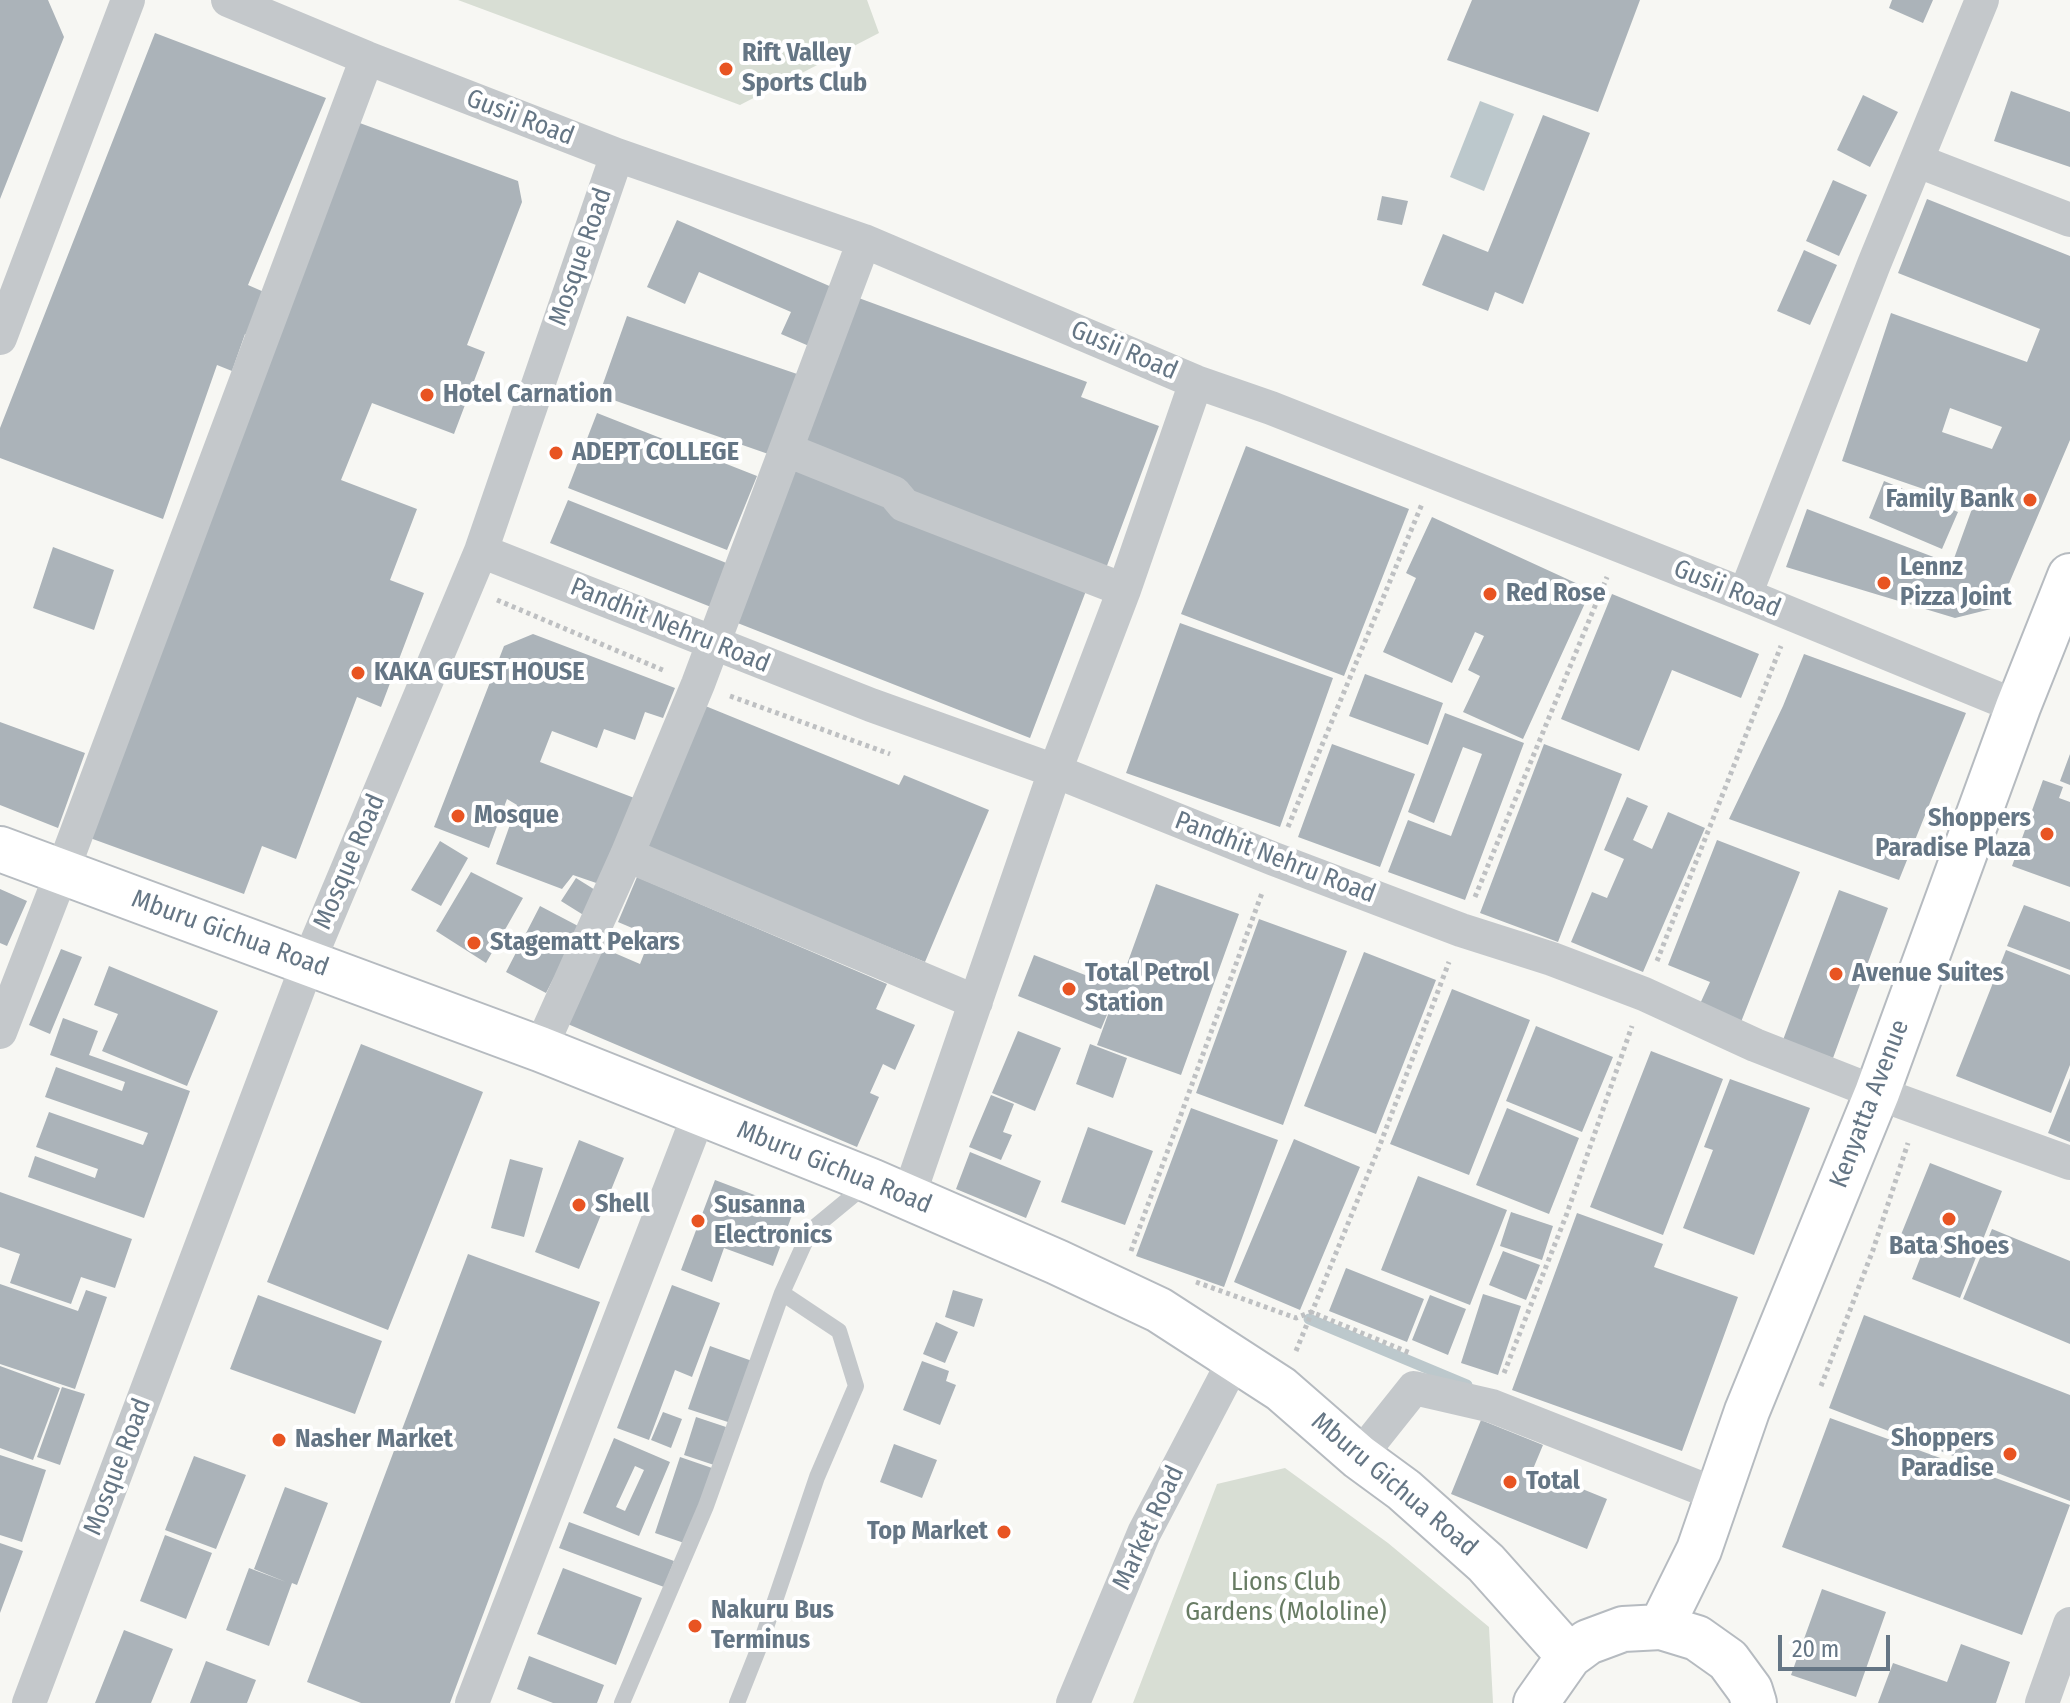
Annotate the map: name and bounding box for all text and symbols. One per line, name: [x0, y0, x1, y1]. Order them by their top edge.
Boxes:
place label: Rift Valley Sports Club: [742, 38, 867, 100]
marker: Rift Valley Sports Club: [717, 60, 735, 78]
street label: Gusii Road: [462, 83, 578, 153]
street label: Mosque Road: [543, 184, 619, 330]
street label: Gusii Road: [1066, 315, 1182, 387]
place label: Hotel Carnation: [443, 379, 613, 411]
marker: Hotel Carnation: [418, 386, 436, 404]
place label: ADEPT COLLEGE: [572, 437, 739, 469]
marker: ADEPT COLLEGE: [547, 444, 565, 462]
place label: Family Bank: [1886, 484, 2014, 516]
marker: Family Bank: [2021, 491, 2039, 509]
place label: Lennz Pizza Joint: [1900, 552, 2012, 614]
street label: Gusii Road: [1669, 553, 1785, 625]
street label: Pandhit Nehru Road: [566, 572, 774, 680]
marker: Lennz Pizza Joint: [1875, 574, 1893, 592]
place label: Red Rose: [1506, 578, 1606, 610]
marker: Red Rose: [1481, 585, 1499, 603]
place label: KAKA GUEST HOUSE: [374, 657, 585, 689]
marker: KAKA GUEST HOUSE: [349, 664, 367, 682]
street label: Mosque Road: [308, 790, 392, 934]
place label: Mosque: [474, 800, 559, 832]
place label: Shoppers Paradise Plaza: [1875, 803, 2031, 864]
street label: Pandhit Nehru Road: [1170, 805, 1380, 911]
marker: Mosque: [449, 807, 467, 825]
marker: Shoppers Paradise Plaza: [2038, 825, 2056, 843]
street label: Mburu Gichua Road: [127, 884, 333, 984]
place label: Stagematt Pekars: [490, 927, 680, 959]
marker: Stagematt Pekars: [465, 934, 483, 952]
place label: Total Petrol Station: [1085, 958, 1210, 1020]
place label: Avenue Suites: [1852, 958, 2004, 990]
marker: Avenue Suites: [1827, 965, 1845, 983]
marker: Total Petrol Station: [1060, 980, 1078, 998]
street label: Kenyatta Avenue: [1824, 1016, 1916, 1192]
street label: Mburu Gichua Road: [732, 1115, 936, 1221]
place label: Shell: [595, 1189, 649, 1221]
place label: Susanna Electronics: [714, 1190, 832, 1252]
marker: Shell: [570, 1196, 588, 1214]
marker: Bata Shoes: [1940, 1210, 1958, 1228]
marker: Susanna Electronics: [689, 1212, 707, 1230]
place label: Bata Shoes: [1889, 1231, 2009, 1263]
street label: Mosque Road: [78, 1394, 158, 1540]
street label: Mburu Gichua Road: [1305, 1406, 1483, 1564]
place label: Shoppers Paradise: [1891, 1423, 1994, 1484]
place label: Nasher Market: [295, 1424, 453, 1456]
marker: Nasher Market: [270, 1431, 288, 1449]
marker: Shoppers Paradise: [2001, 1445, 2019, 1463]
street label: Market Road: [1107, 1461, 1191, 1595]
place label: Total: [1526, 1466, 1580, 1498]
marker: Total: [1501, 1473, 1519, 1491]
place label: Top Market: [867, 1516, 988, 1548]
marker: Top Market: [995, 1523, 1013, 1541]
park label: Lions Club Gardens (Mololine): [1185, 1567, 1387, 1628]
place label: Nakuru Bus Terminus: [711, 1595, 834, 1656]
marker: Nakuru Bus Terminus: [686, 1617, 704, 1635]
scale bar: [1782, 1619, 1894, 1669]
text: 20 m: [1792, 1635, 1839, 1663]

